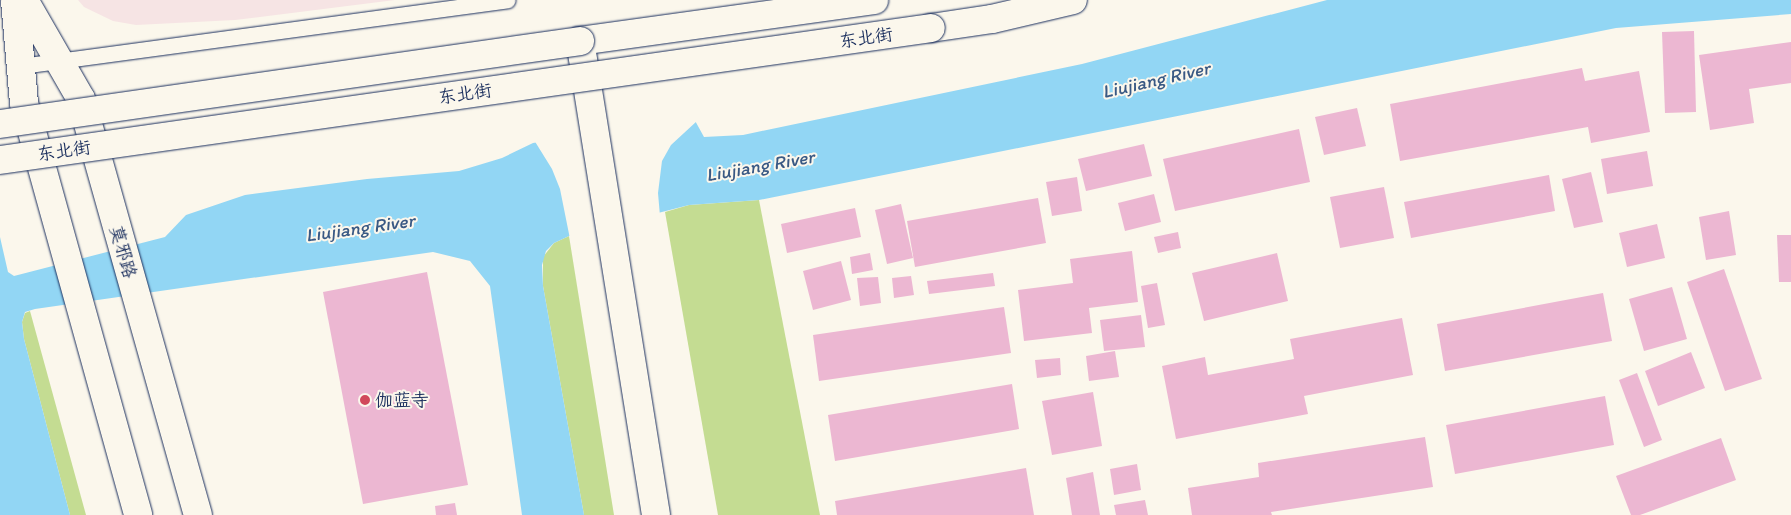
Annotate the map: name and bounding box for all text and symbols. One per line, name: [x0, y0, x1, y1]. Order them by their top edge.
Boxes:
street label: 东北街: [838, 24, 894, 52]
water label: Liujiang River: [1100, 57, 1212, 103]
street label: 东北街: [437, 80, 493, 108]
street label: 东北街: [36, 137, 92, 165]
water label: Liujiang River: [704, 145, 816, 187]
water label: Liujiang River: [304, 209, 416, 247]
street label: 莫邪路: [105, 223, 141, 281]
place label: 伽蓝寺: [375, 389, 429, 411]
marker: 伽蓝寺: [359, 394, 371, 406]

